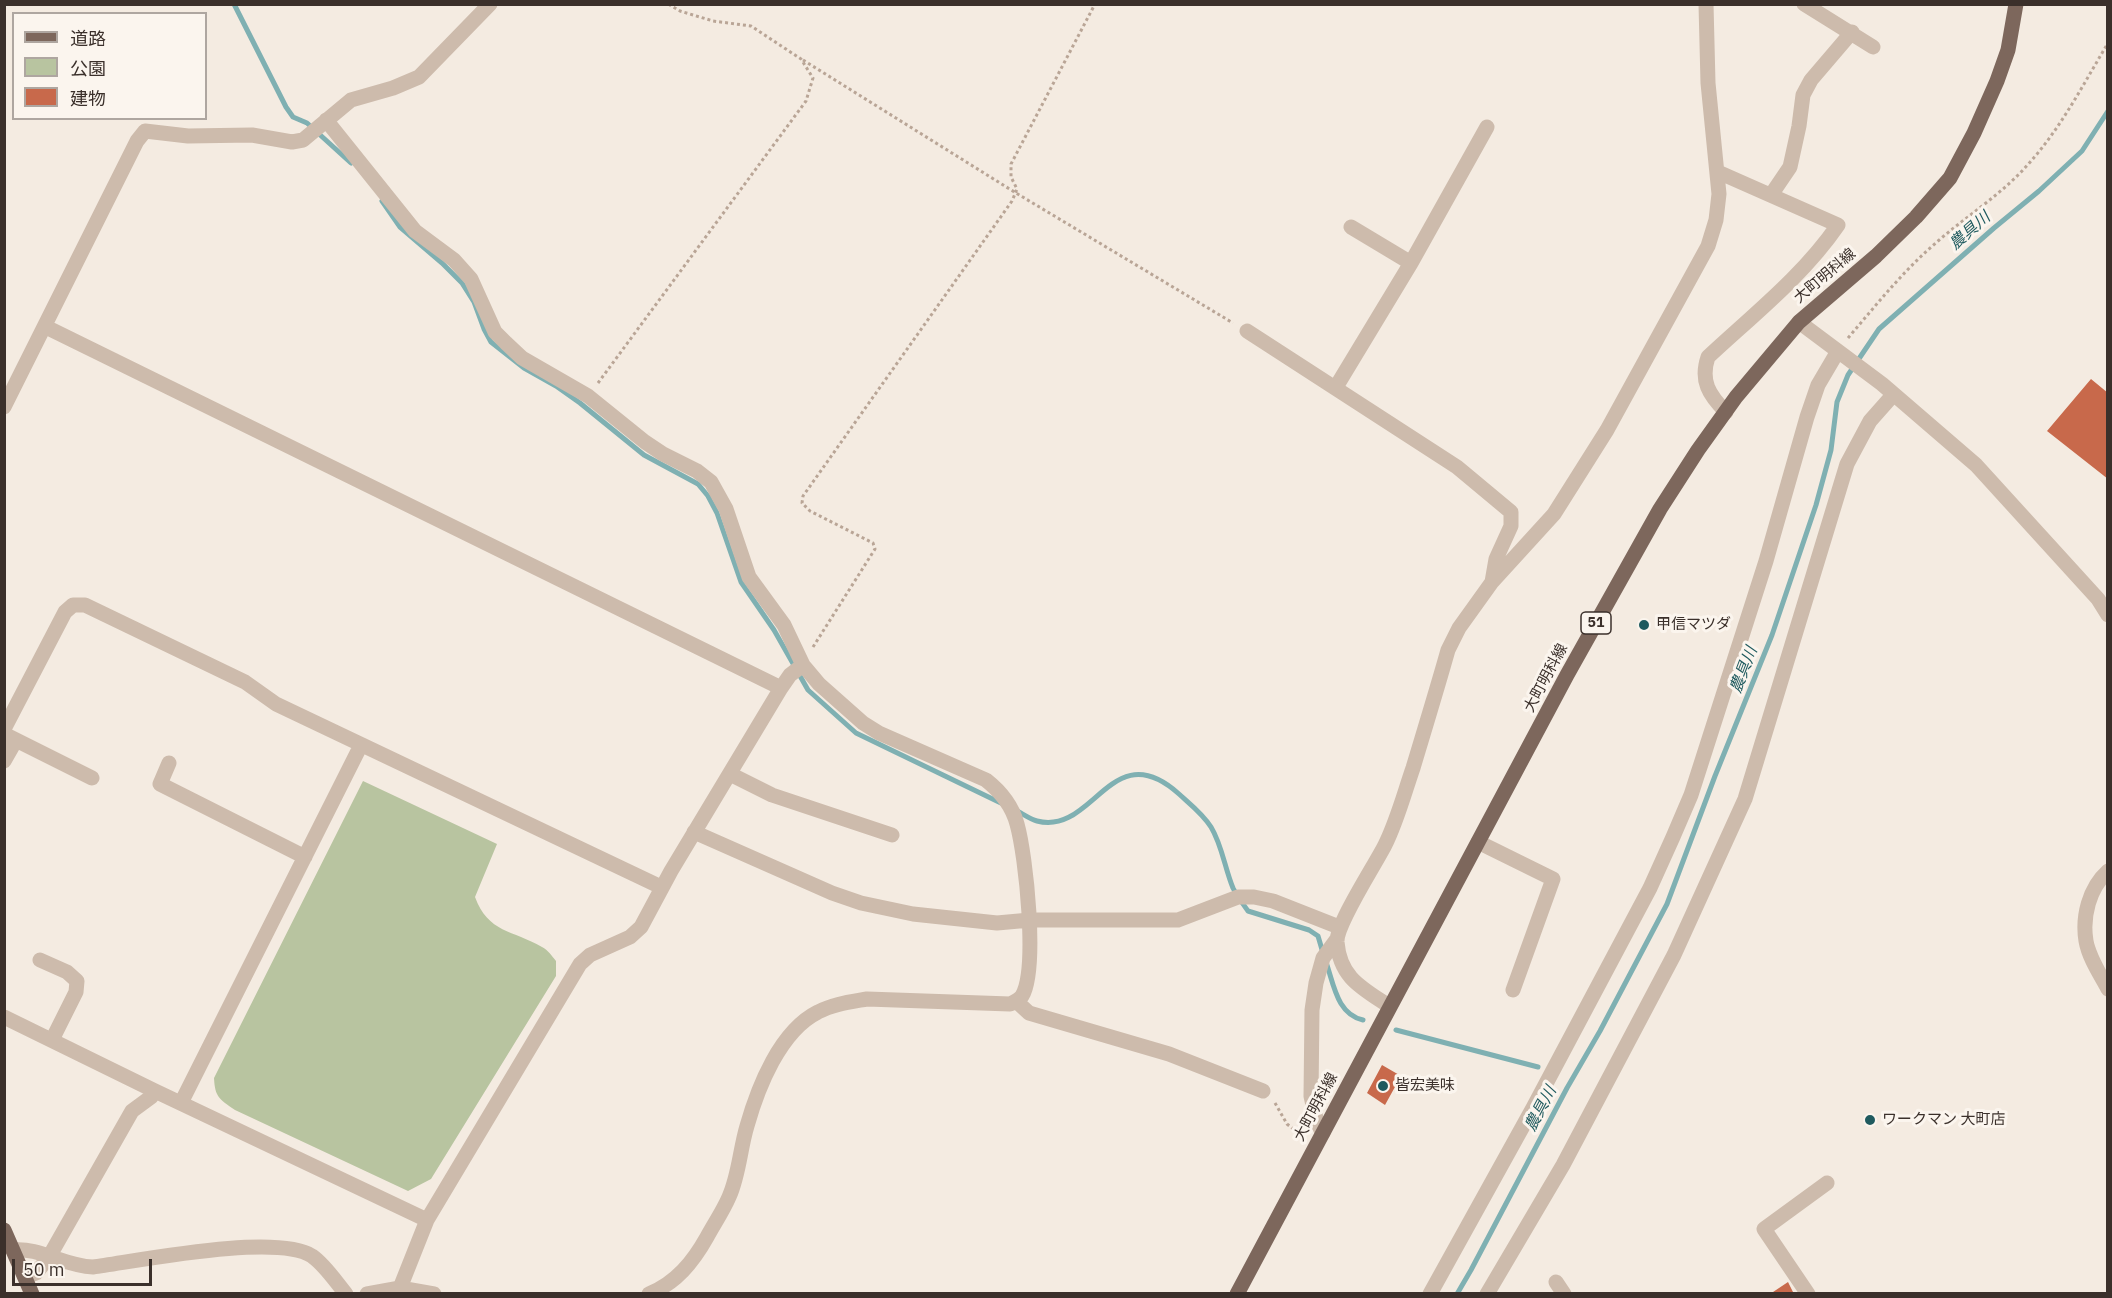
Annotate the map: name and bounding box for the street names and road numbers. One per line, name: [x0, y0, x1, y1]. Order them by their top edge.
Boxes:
street label: 大町明科線: [1790, 245, 1860, 307]
road number: 51: [1581, 612, 1611, 634]
street label: 大町明科線: [1520, 641, 1572, 715]
street label: 大町明科線: [1290, 1070, 1342, 1144]

